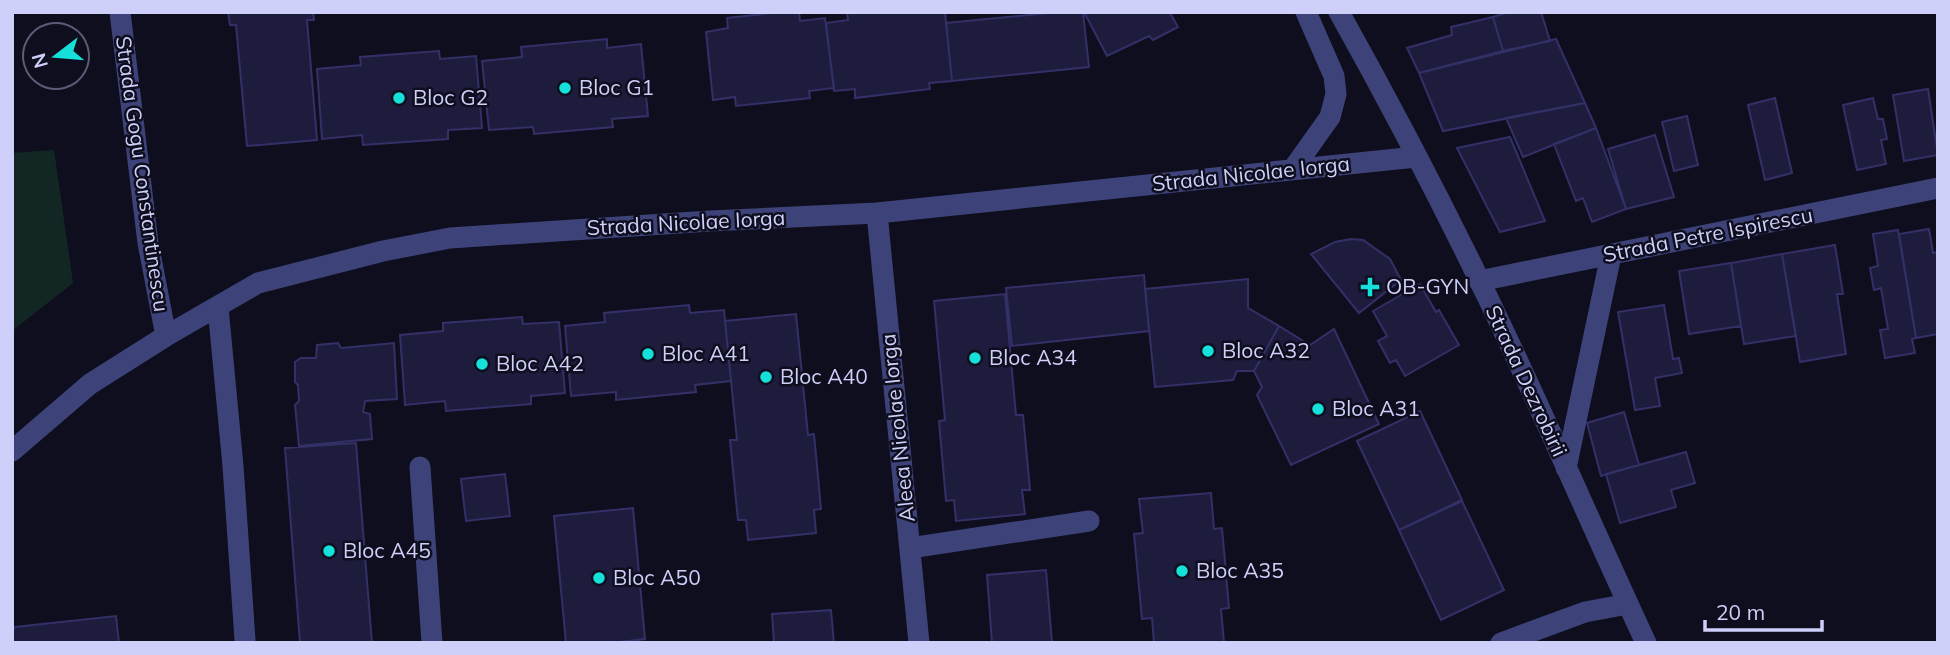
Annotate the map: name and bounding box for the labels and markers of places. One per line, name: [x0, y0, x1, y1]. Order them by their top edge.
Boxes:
place label: Bloc G1: [579, 74, 654, 100]
marker: Bloc G1: [557, 80, 573, 96]
place label: Bloc G2: [413, 84, 488, 110]
marker: Bloc G2: [391, 90, 407, 106]
place label: OB-GYN: [1386, 273, 1469, 299]
marker: OB-GYN: [1360, 277, 1380, 297]
place label: Bloc A32: [1222, 337, 1310, 363]
place label: Bloc A41: [662, 340, 750, 366]
marker: Bloc A32: [1200, 343, 1216, 359]
place label: Bloc A34: [989, 344, 1077, 370]
marker: Bloc A41: [640, 346, 656, 362]
place label: Bloc A42: [496, 350, 584, 376]
marker: Bloc A34: [967, 350, 983, 366]
marker: Bloc A42: [474, 356, 490, 372]
place label: Bloc A40: [780, 363, 868, 389]
marker: Bloc A40: [758, 369, 774, 385]
place label: Bloc A31: [1332, 395, 1420, 421]
marker: Bloc A31: [1310, 401, 1326, 417]
place label: Bloc A45: [343, 537, 431, 563]
marker: Bloc A45: [321, 543, 337, 559]
place label: Bloc A35: [1196, 557, 1284, 583]
marker: Bloc A35: [1174, 563, 1190, 579]
place label: Bloc A50: [613, 564, 701, 590]
marker: Bloc A50: [591, 570, 607, 586]

